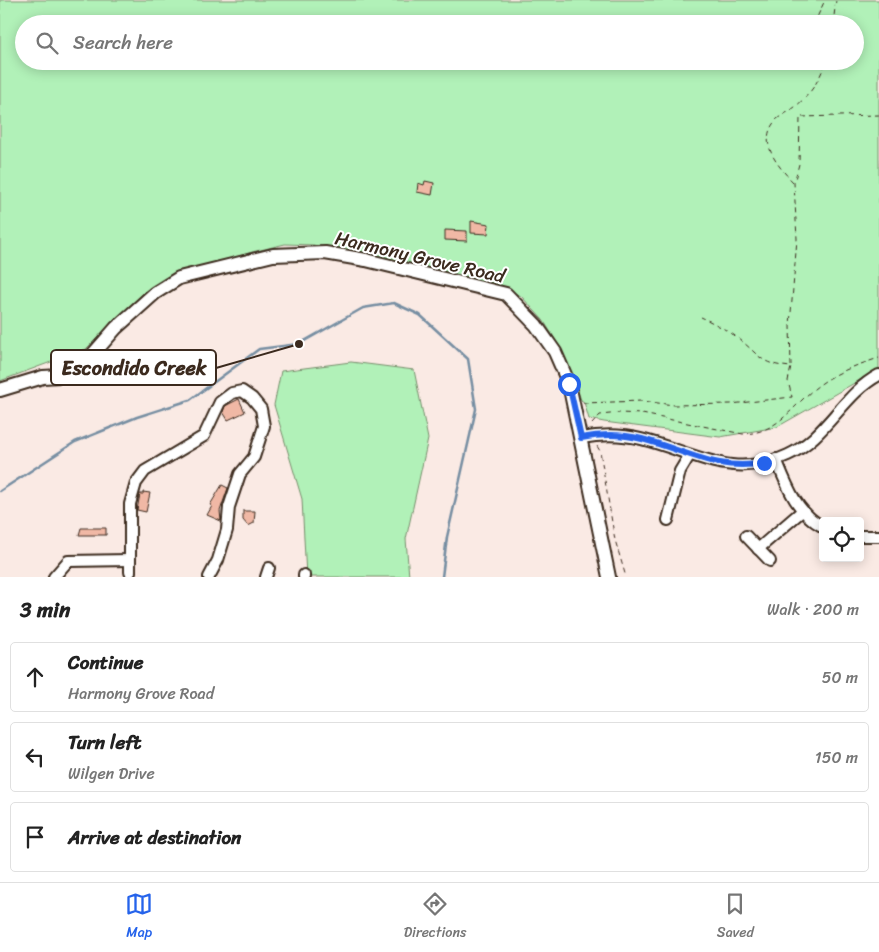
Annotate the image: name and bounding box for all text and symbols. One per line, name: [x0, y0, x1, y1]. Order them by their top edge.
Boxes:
search box: [15, 15, 864, 70]
text: Search here: [73, 26, 173, 59]
icon: search: [33, 29, 61, 57]
street label: Harmony Grove Road: [332, 221, 510, 293]
callout: Escondido Creek: [51, 350, 216, 385]
text: Escondido Creek: [62, 351, 208, 386]
route start: [558, 373, 581, 396]
route end: [753, 452, 776, 475]
map controls: [819, 517, 864, 562]
button: locate: [819, 517, 864, 562]
text: 3 min: [20, 591, 70, 629]
text: Walk · 200 m: [767, 595, 859, 624]
text: Continue: [68, 646, 144, 679]
icon: ahead: [21, 663, 49, 691]
text: 50 m: [822, 663, 858, 692]
text: Harmony Grove Road: [68, 679, 214, 708]
text: Turn left: [68, 726, 141, 759]
icon: left: [21, 743, 49, 771]
text: 150 m: [815, 743, 858, 772]
text: Wilgen Drive: [68, 759, 155, 788]
text: Arrive at destination: [68, 821, 241, 854]
icon: arrive: [21, 823, 49, 851]
tab: Map: [125, 890, 153, 945]
tab: Directions: [404, 890, 466, 945]
tab: Saved: [717, 890, 754, 945]

